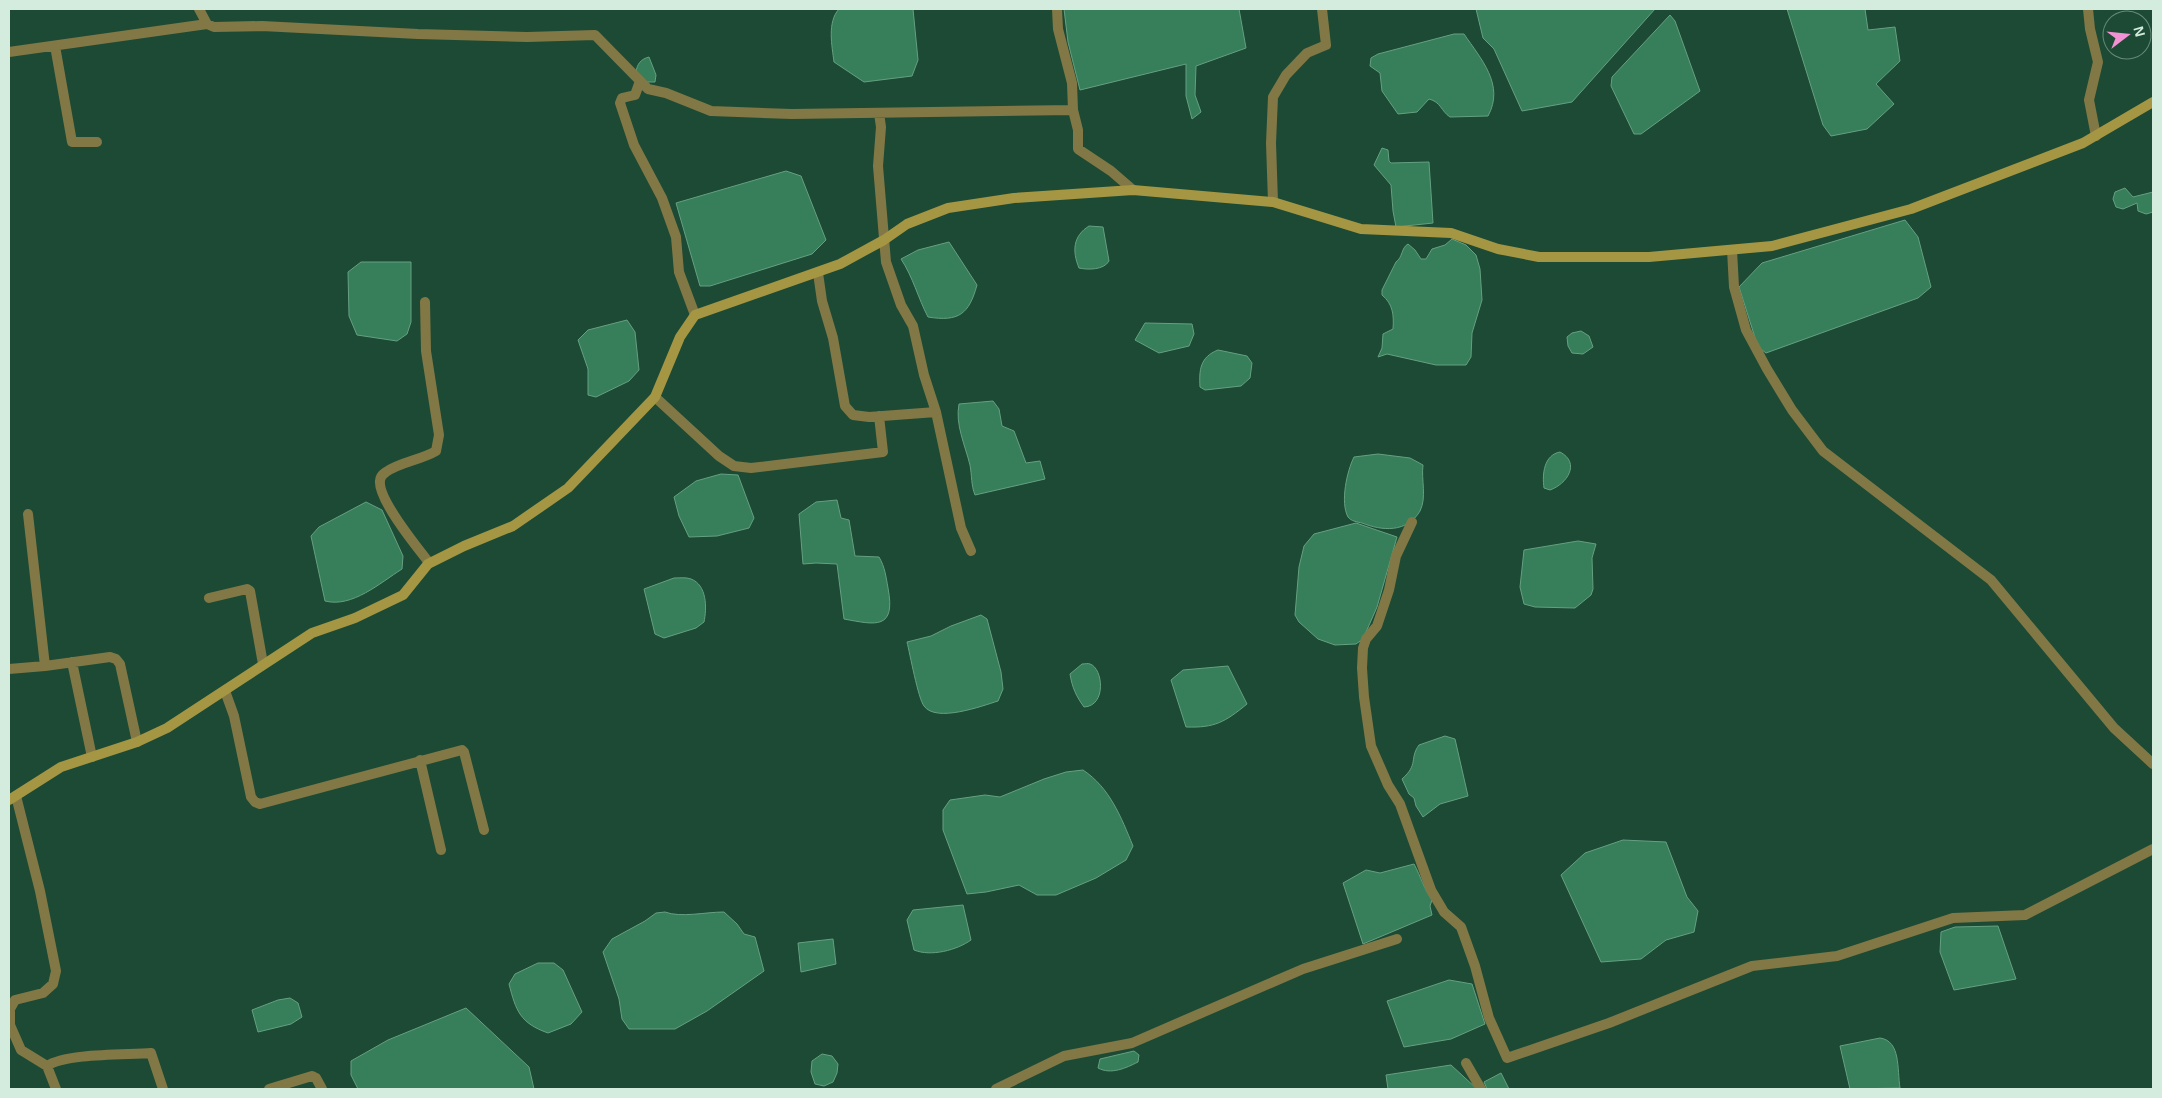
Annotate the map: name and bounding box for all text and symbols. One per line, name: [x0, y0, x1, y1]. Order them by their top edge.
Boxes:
north arrow: [2102, 10, 2152, 60]
text: N: [2130, 24, 2149, 38]

